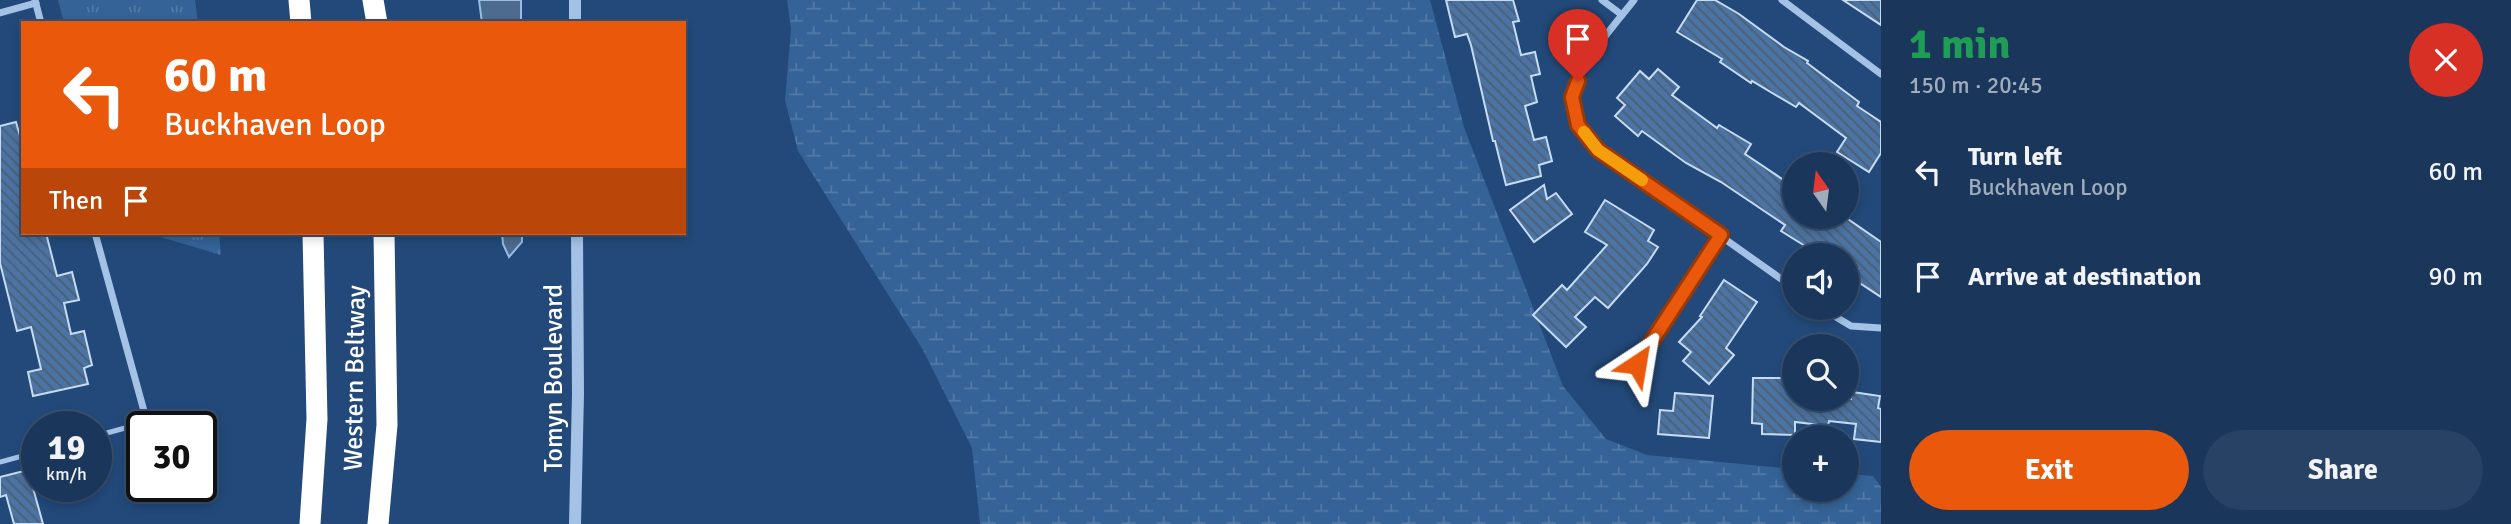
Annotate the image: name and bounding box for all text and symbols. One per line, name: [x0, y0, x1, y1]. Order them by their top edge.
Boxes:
pin: [1548, 9, 1608, 81]
text: 1 min: [1909, 19, 2010, 70]
icon: arrive: [1559, 20, 1597, 58]
button: close: [2409, 23, 2483, 97]
text: 60 m: [164, 45, 267, 105]
icon: left: [49, 49, 140, 140]
text: 150 m · 20:45: [1909, 71, 2043, 100]
text: Buckhaven Loop: [164, 105, 386, 144]
text: Turn left: [1968, 141, 2062, 173]
north arrow: [1782, 152, 1858, 229]
map controls: [1782, 152, 1859, 502]
icon: left: [1909, 153, 1947, 191]
text: 60 m: [2428, 156, 2483, 188]
text: Buckhaven Loop: [1968, 173, 2127, 202]
icon: arrive: [117, 182, 155, 220]
text: Then: [49, 185, 103, 217]
button: sound: [1782, 243, 1859, 320]
icon: arrive: [1909, 258, 1947, 296]
text: Arrive at destination: [1968, 261, 2201, 293]
text: 90 m: [2428, 261, 2483, 293]
street label: Tomyn Boulevard: [538, 284, 570, 472]
street label: Western Beltway: [337, 285, 373, 471]
position arrow: [1600, 327, 1674, 401]
button: search: [1782, 334, 1859, 411]
speed limit sign: 30: [126, 411, 217, 502]
button: +: [1782, 425, 1859, 502]
text: 19: [48, 426, 85, 469]
button: Exit: [1909, 430, 2189, 510]
button: Share: [2203, 430, 2483, 510]
text: km/h: [46, 463, 87, 485]

